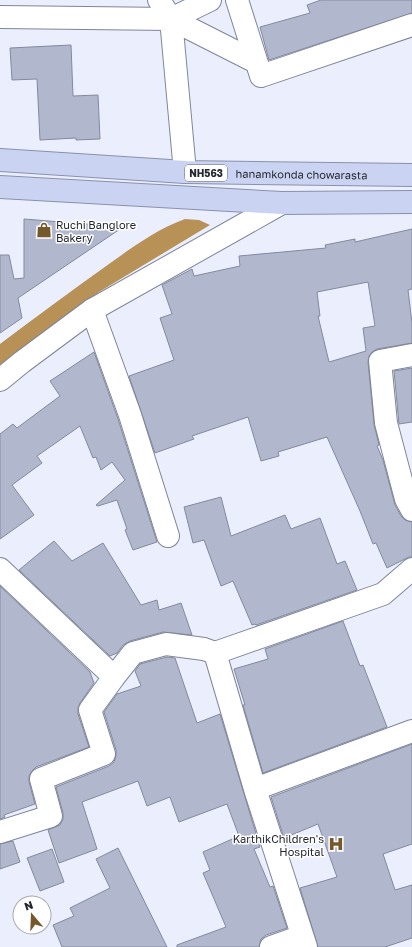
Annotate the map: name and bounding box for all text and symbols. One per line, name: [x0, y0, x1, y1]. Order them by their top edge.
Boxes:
road number: NH563: [185, 165, 227, 181]
street label: hanamkonda chowarasta: [236, 166, 368, 181]
place label: Ruchi Banglore Bakery: [56, 218, 136, 244]
shop icon: Ruchi Banglore Bakery: [35, 221, 53, 239]
place label: KarthikChildren's Hospital: [233, 832, 324, 858]
hospital icon: KarthikChildren's Hospital: [327, 835, 345, 853]
north arrow: [12, 895, 52, 935]
text: N: [23, 898, 35, 913]

